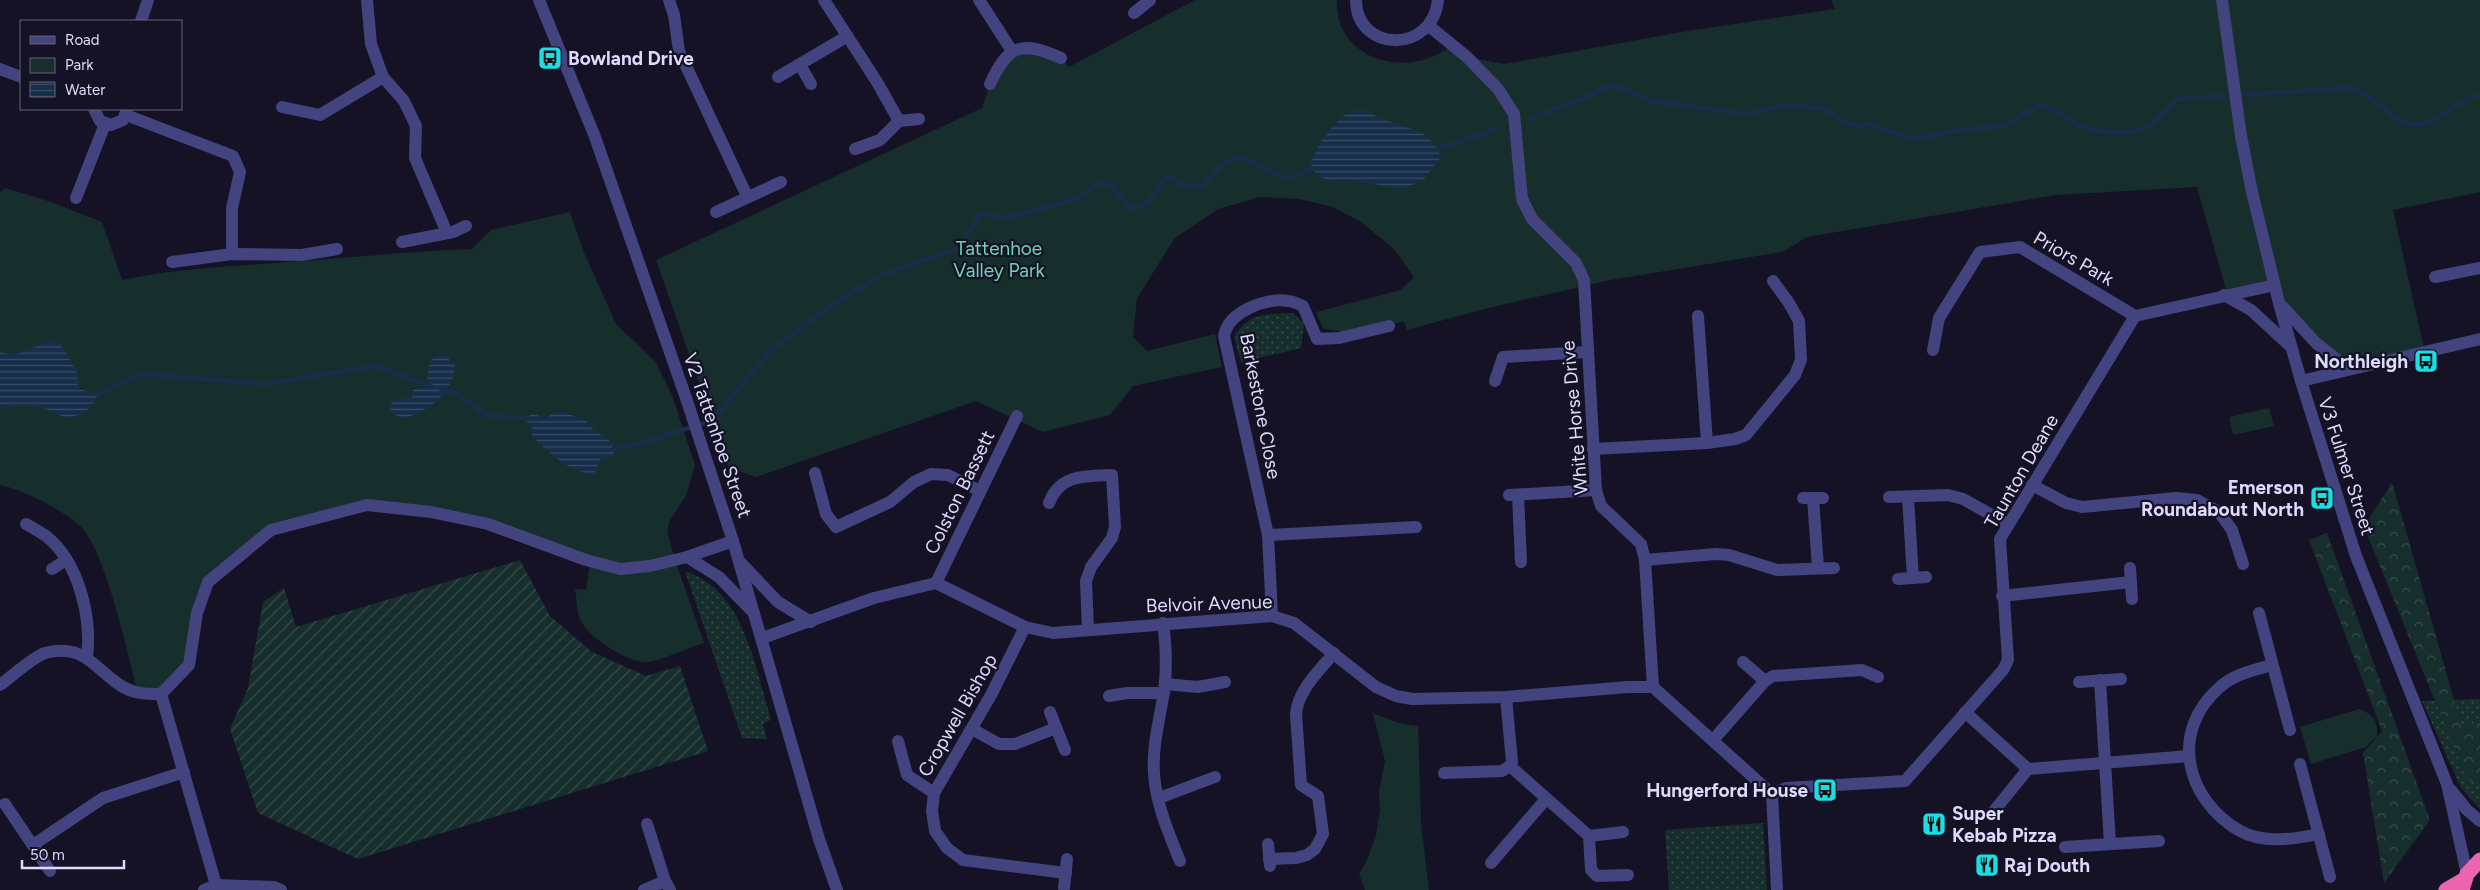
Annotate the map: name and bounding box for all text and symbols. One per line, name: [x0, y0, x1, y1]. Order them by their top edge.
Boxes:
legend: [20, 20, 182, 110]
text: Road: [65, 31, 100, 49]
bus stop icon: Bowland Drive: [537, 45, 563, 71]
place label: Bowland Drive: [568, 47, 694, 70]
text: Park: [65, 56, 94, 74]
text: Water: [65, 81, 105, 99]
street label: Priors Park: [2030, 226, 2119, 291]
park label: Tattenhoe Valley Park: [953, 237, 1045, 282]
street label: Barkestone Close: [1235, 331, 1286, 481]
street label: White Horse Drive: [1556, 340, 1593, 496]
bus stop icon: Northleigh: [2413, 348, 2439, 374]
street label: V2 Tattenhoe Street: [679, 350, 757, 521]
place label: Northleigh: [2314, 350, 2408, 373]
street label: V3 Fulmer Street: [2313, 394, 2380, 538]
street label: Taunton Deane: [1980, 410, 2063, 532]
street label: Colston Bassett: [920, 427, 999, 558]
place label: Emerson Roundabout North: [2141, 476, 2304, 521]
bus stop icon: Emerson Roundabout North: [2309, 485, 2335, 511]
street label: Belvoir Avenue: [1145, 590, 1273, 617]
street label: Cropwell Bishop: [913, 650, 1002, 781]
bus stop icon: Hungerford House: [1812, 777, 1838, 803]
place label: Hungerford House: [1646, 779, 1808, 802]
place label: Super Kebab Pizza: [1952, 802, 2057, 847]
restaurant icon: Super Kebab Pizza: [1921, 811, 1947, 837]
scale bar: [22, 838, 125, 870]
text: 50 m: [30, 846, 65, 864]
restaurant icon: Raj Douth: [1974, 852, 2000, 878]
place label: Raj Douth: [2004, 854, 2090, 877]

